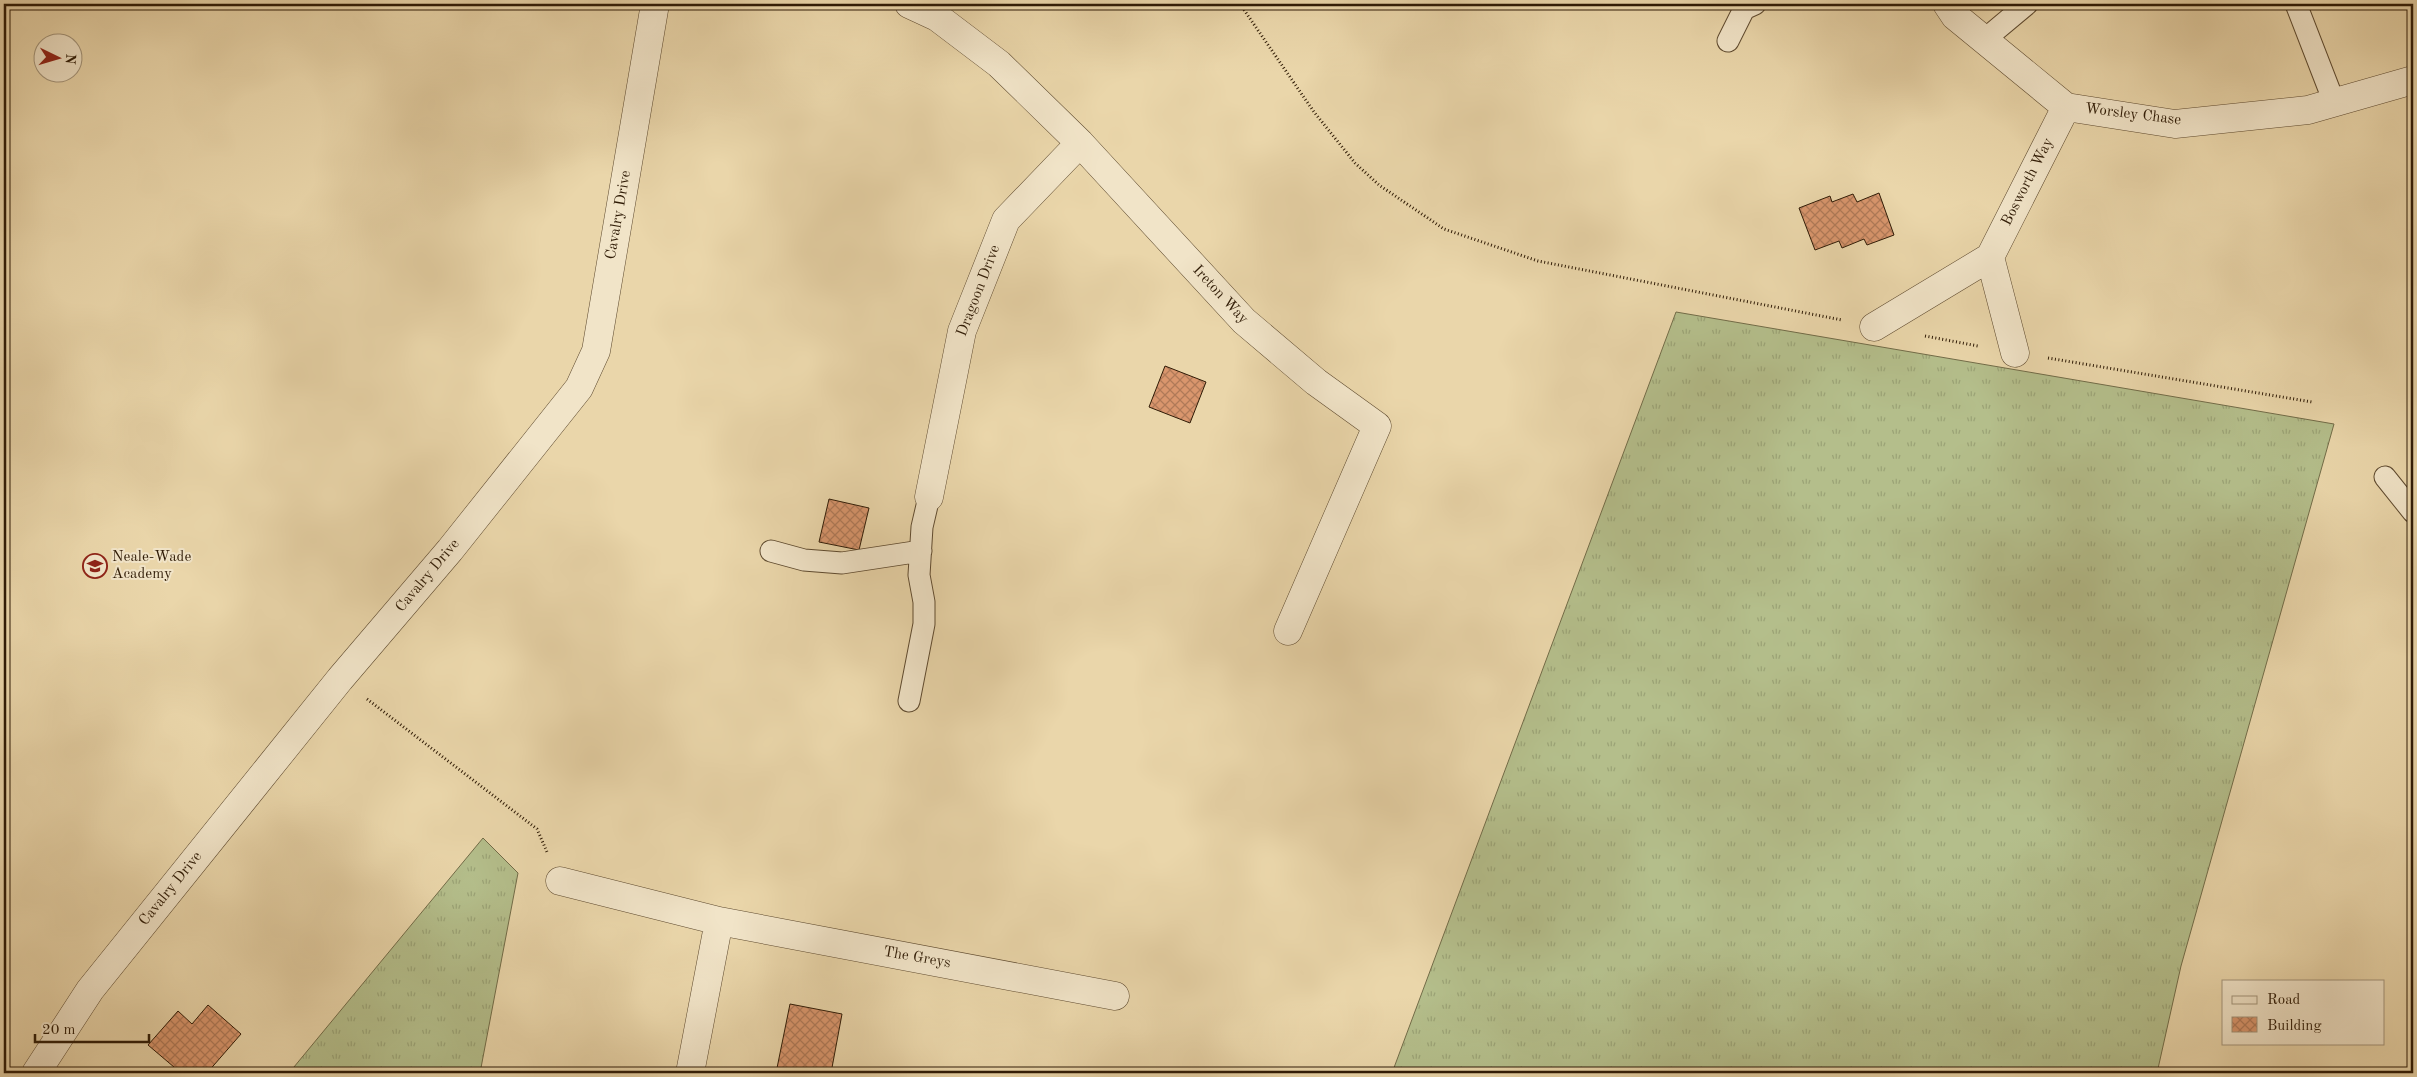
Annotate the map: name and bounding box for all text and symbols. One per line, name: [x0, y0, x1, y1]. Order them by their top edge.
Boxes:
north arrow: [32, 32, 82, 82]
text: N: [62, 53, 77, 65]
street label: Worsley Chase: [2084, 102, 2182, 128]
street label: Bosworth Way: [1999, 136, 2057, 228]
street label: Cavalry Drive: [604, 169, 634, 261]
street label: Dragoon Drive: [955, 243, 1003, 339]
street label: Ireton Way: [1189, 263, 1251, 327]
street label: Cavalry Drive: [393, 537, 463, 615]
place label: Neale-Wade Academy: [112, 550, 191, 582]
school or university icon: Neale-Wade Academy: [82, 553, 108, 579]
street label: Cavalry Drive: [137, 849, 205, 929]
street label: The Greys: [882, 945, 952, 971]
legend: [2222, 980, 2384, 1044]
text: Road: [2267, 993, 2301, 1008]
scale bar: [35, 1012, 149, 1044]
text: Building: [2267, 1019, 2322, 1034]
text: 20 m: [42, 1023, 76, 1038]

